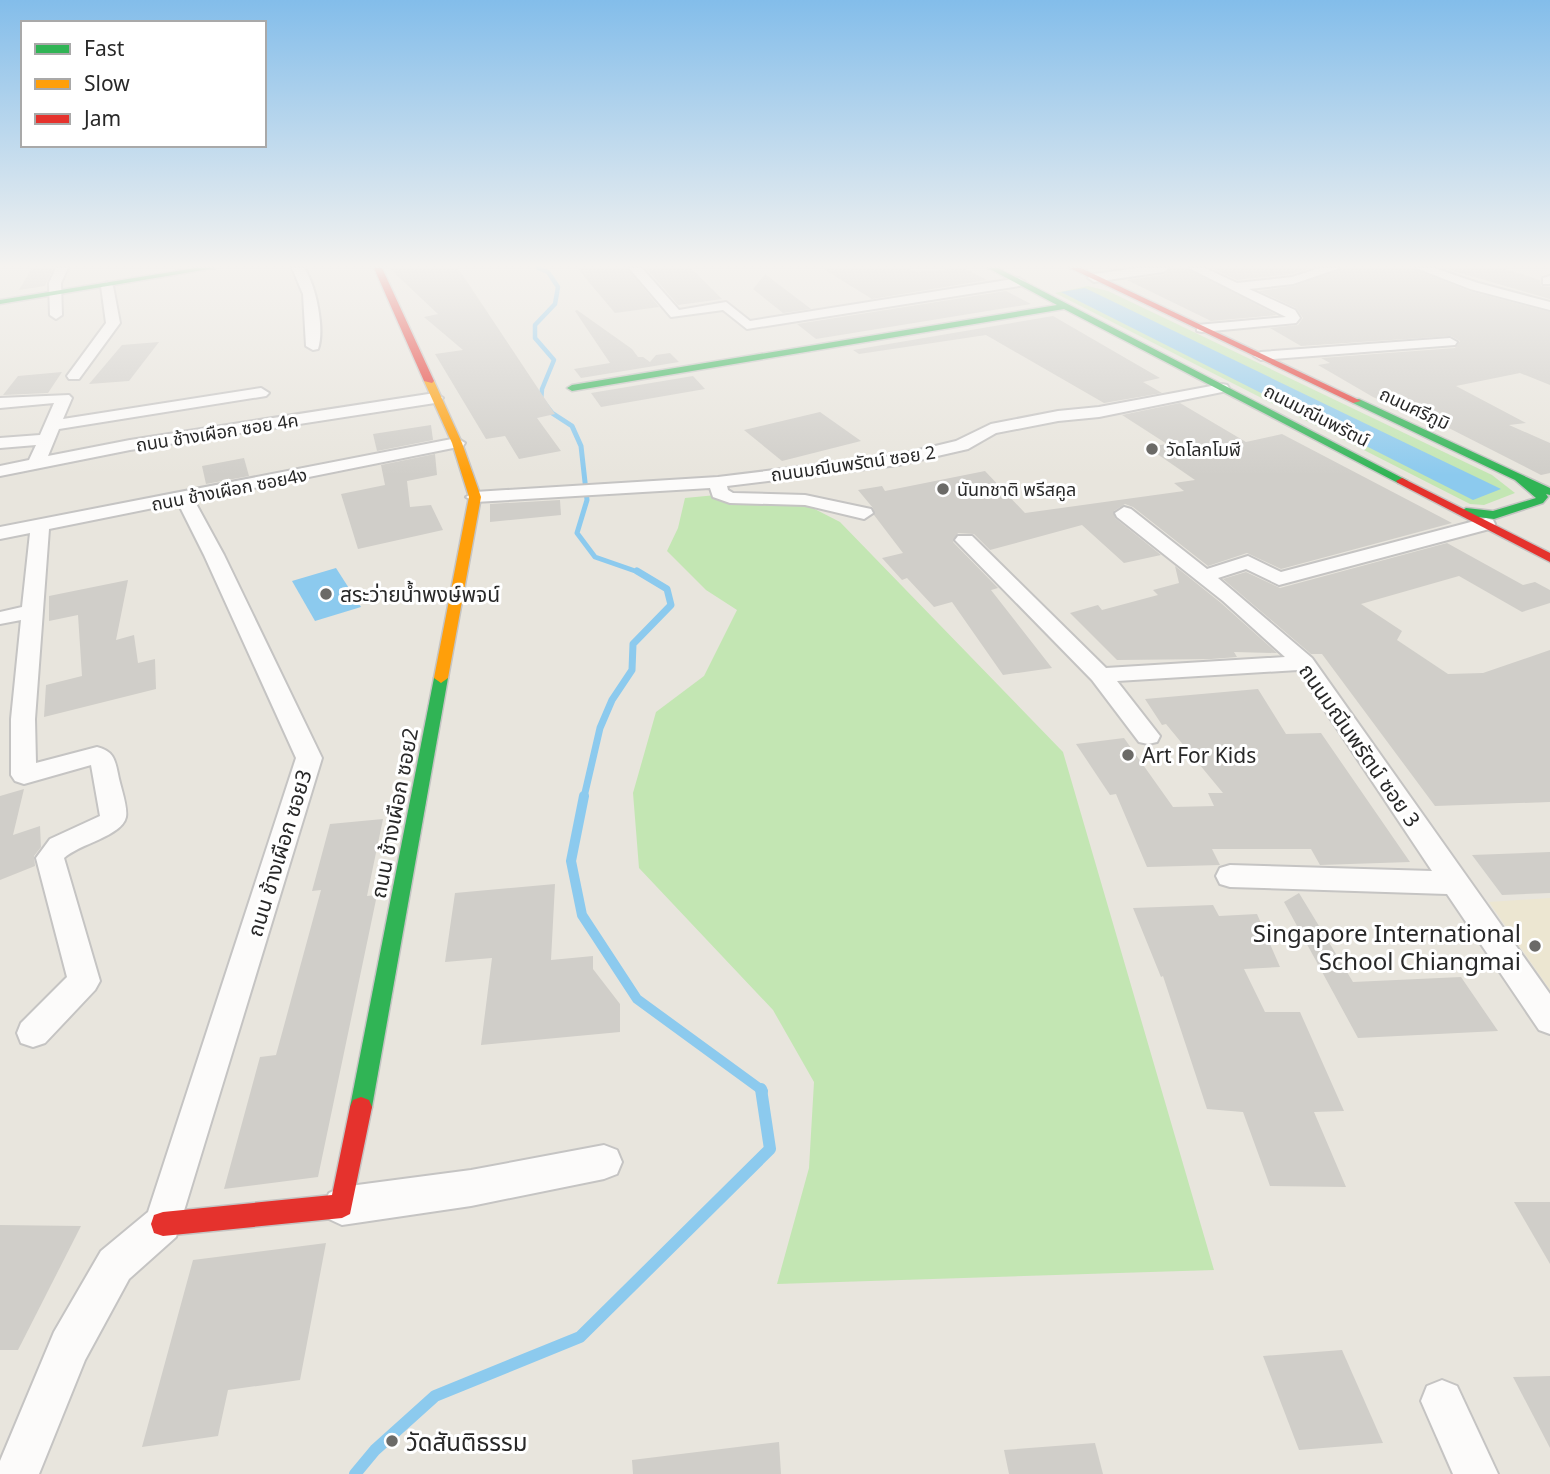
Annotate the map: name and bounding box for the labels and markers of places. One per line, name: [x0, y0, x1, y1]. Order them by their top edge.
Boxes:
place label: วัดโลกโมฬี: [1166, 437, 1241, 461]
marker: วัดโลกโมฬี: [1144, 441, 1160, 457]
place label: นันทชาติ พรีสคูล: [957, 477, 1076, 502]
marker: นันทชาติ พรีสคูล: [935, 481, 951, 497]
place label: สระว่ายน้ำพงษ์พจน์: [340, 580, 500, 608]
marker: สระว่ายน้ำพงษ์พจน์: [318, 586, 334, 602]
place label: Art For Kids: [1142, 741, 1256, 769]
marker: Art For Kids: [1120, 747, 1136, 763]
place label: Singapore International School Chiangmai: [1253, 916, 1521, 977]
marker: Singapore International School Chiangmai: [1527, 938, 1543, 954]
place label: วัดสันติธรรม: [406, 1425, 528, 1458]
marker: วัดสันติธรรม: [384, 1433, 400, 1449]

